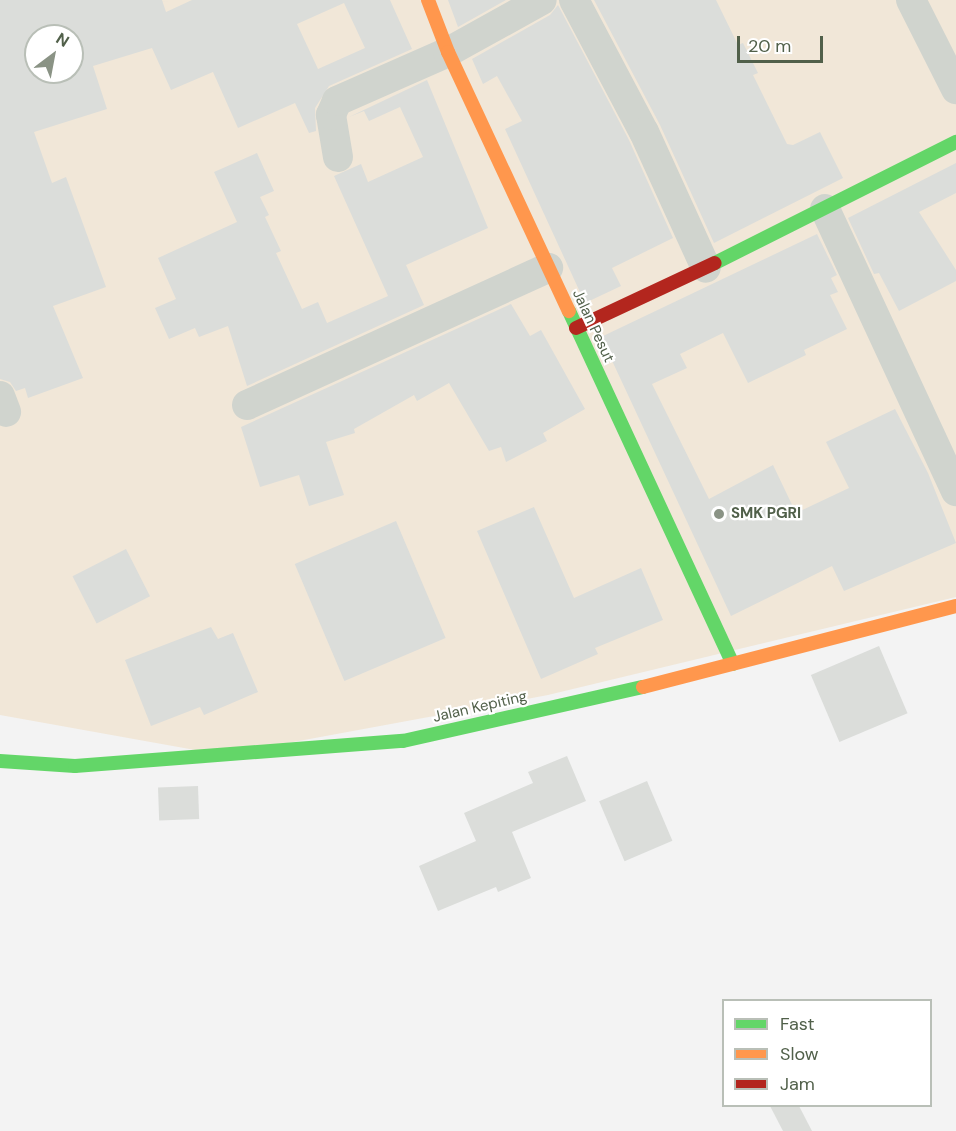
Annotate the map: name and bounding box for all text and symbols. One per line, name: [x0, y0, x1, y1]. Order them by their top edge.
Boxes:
north arrow: [24, 24, 84, 84]
scale bar: [740, 24, 826, 62]
text: N: [52, 28, 73, 52]
text: 20 m: [748, 34, 791, 58]
street label: Jalan Pesut: [568, 287, 618, 365]
place label: SMK PGRI: [731, 505, 801, 523]
marker: SMK PGRI: [712, 507, 726, 521]
street label: Jalan Kepiting: [431, 687, 529, 727]
legend: [722, 999, 932, 1107]
text: Fast: [780, 1012, 815, 1036]
text: Slow: [780, 1042, 819, 1066]
text: Jam: [780, 1072, 815, 1096]

